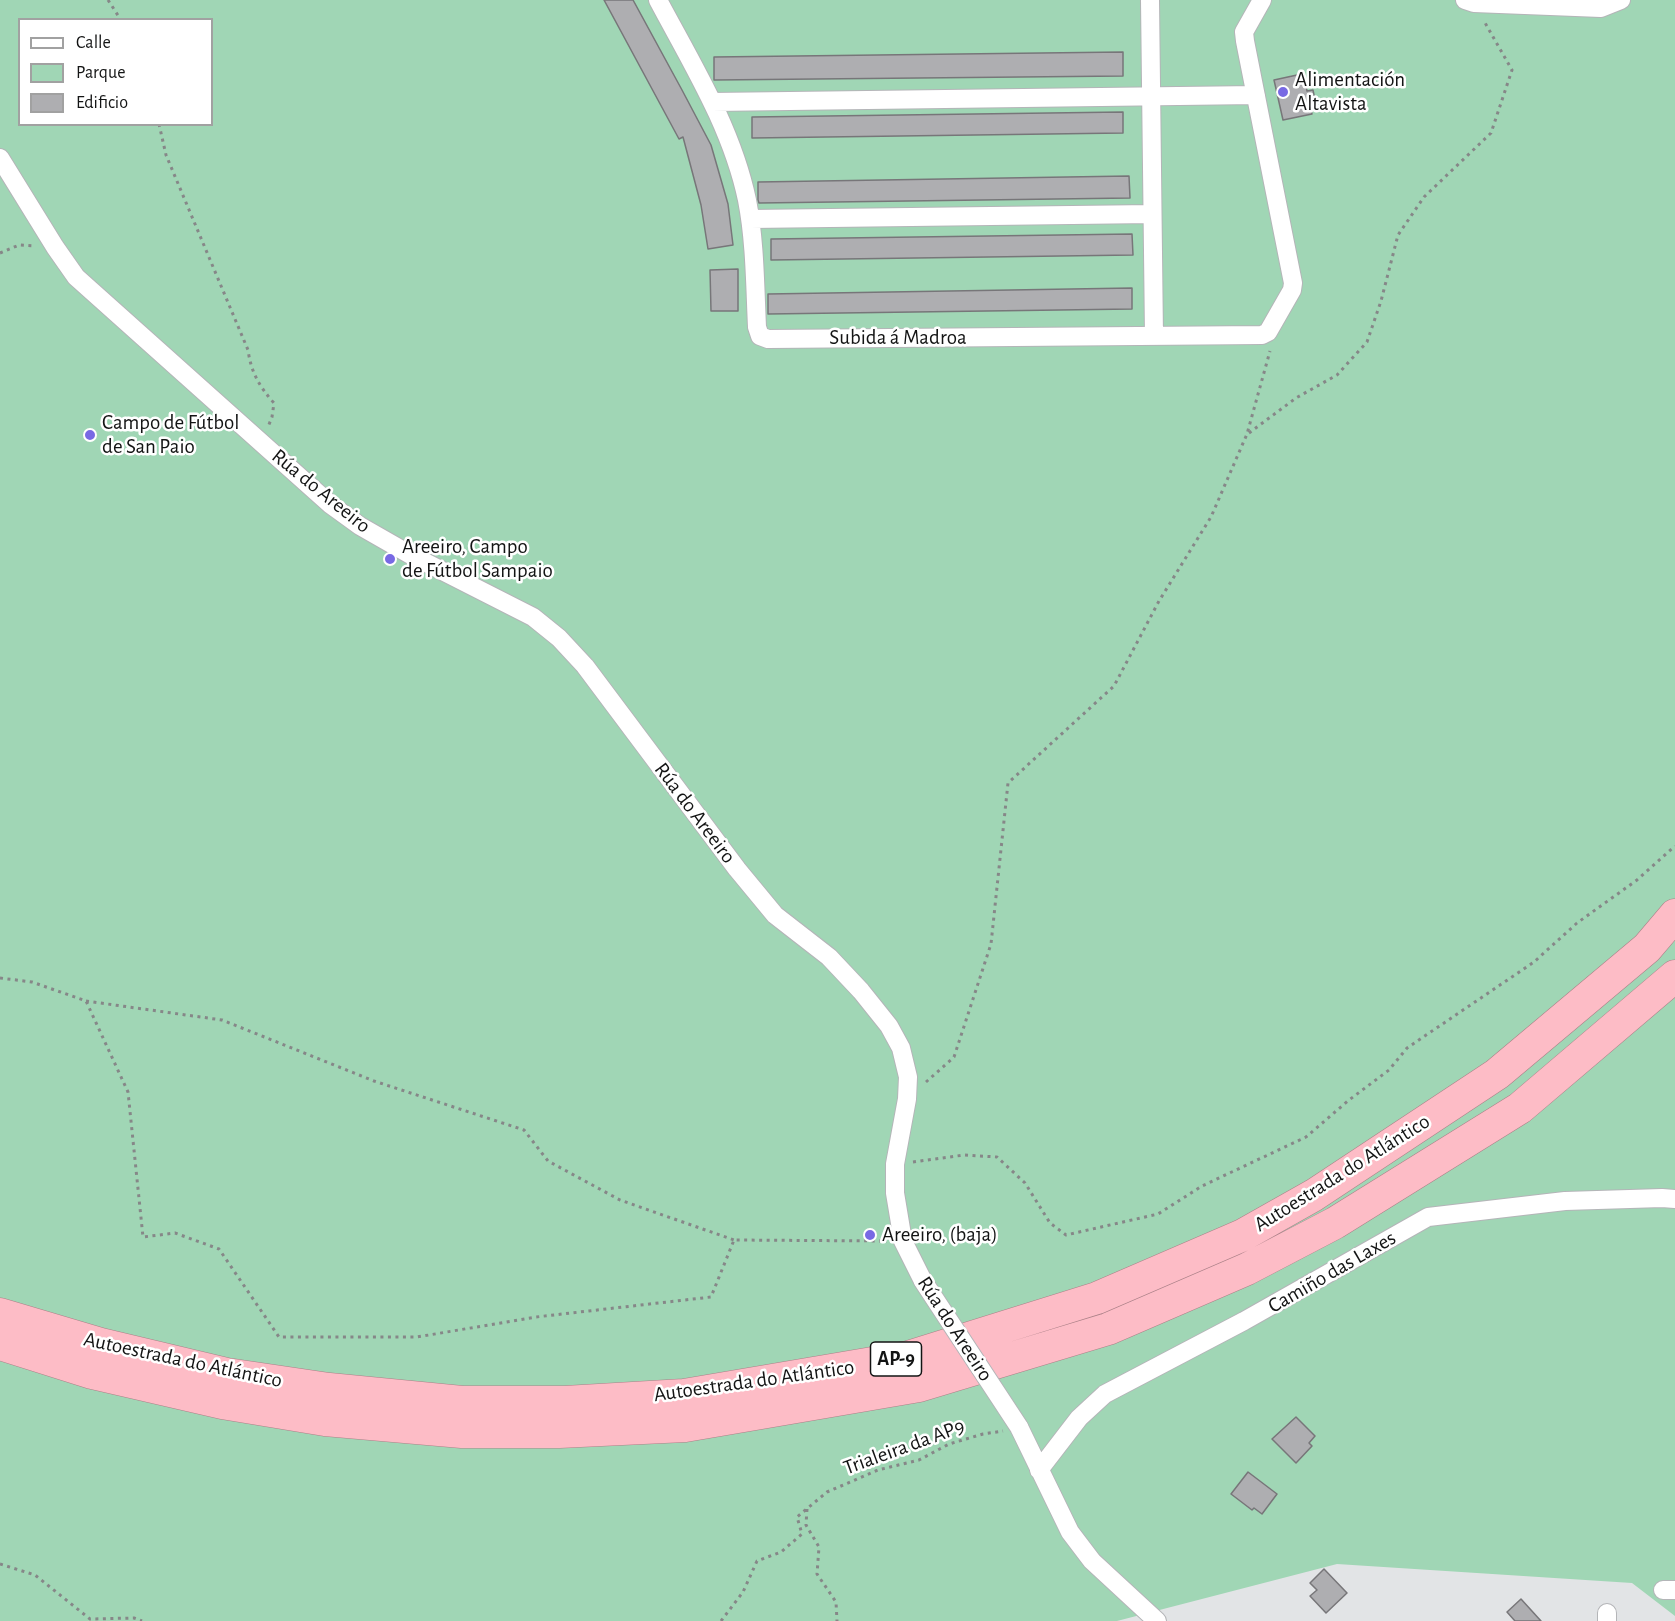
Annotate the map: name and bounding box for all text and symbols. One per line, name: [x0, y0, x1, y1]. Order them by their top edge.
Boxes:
legend: [18, 18, 213, 126]
text: Calle: [76, 34, 111, 52]
text: Parque: [76, 64, 125, 82]
place label: Alimentación Altavista: [1295, 67, 1405, 117]
marker: Alimentación Altavista: [1276, 85, 1290, 99]
text: Edificio: [76, 94, 128, 112]
street label: Subida á Madroa: [829, 325, 967, 351]
place label: Campo de Fútbol de San Paio: [102, 410, 240, 460]
marker: Campo de Fútbol de San Paio: [83, 428, 97, 442]
street label: Rúa do Areeiro: [266, 443, 376, 539]
place label: Areeiro, Campo de Fútbol Sampaio: [402, 534, 553, 584]
marker: Areeiro, Campo de Fútbol Sampaio: [383, 552, 397, 566]
street label: Rúa do Areeiro: [649, 758, 741, 868]
street label: Autoestrada do Atlántico: [1250, 1109, 1434, 1237]
place label: Areeiro, (baja): [882, 1222, 998, 1248]
street label: Camiño das Laxes: [1264, 1225, 1400, 1319]
marker: Areeiro, (baja): [863, 1228, 877, 1242]
street label: Rúa do Areeiro: [912, 1272, 998, 1386]
street label: Autoestrada do Atlántico: [81, 1327, 285, 1393]
road number: AP-9: [870, 1342, 922, 1376]
street label: Autoestrada do Atlántico: [652, 1354, 856, 1408]
street label: Trialeira da AP9: [840, 1413, 968, 1481]

